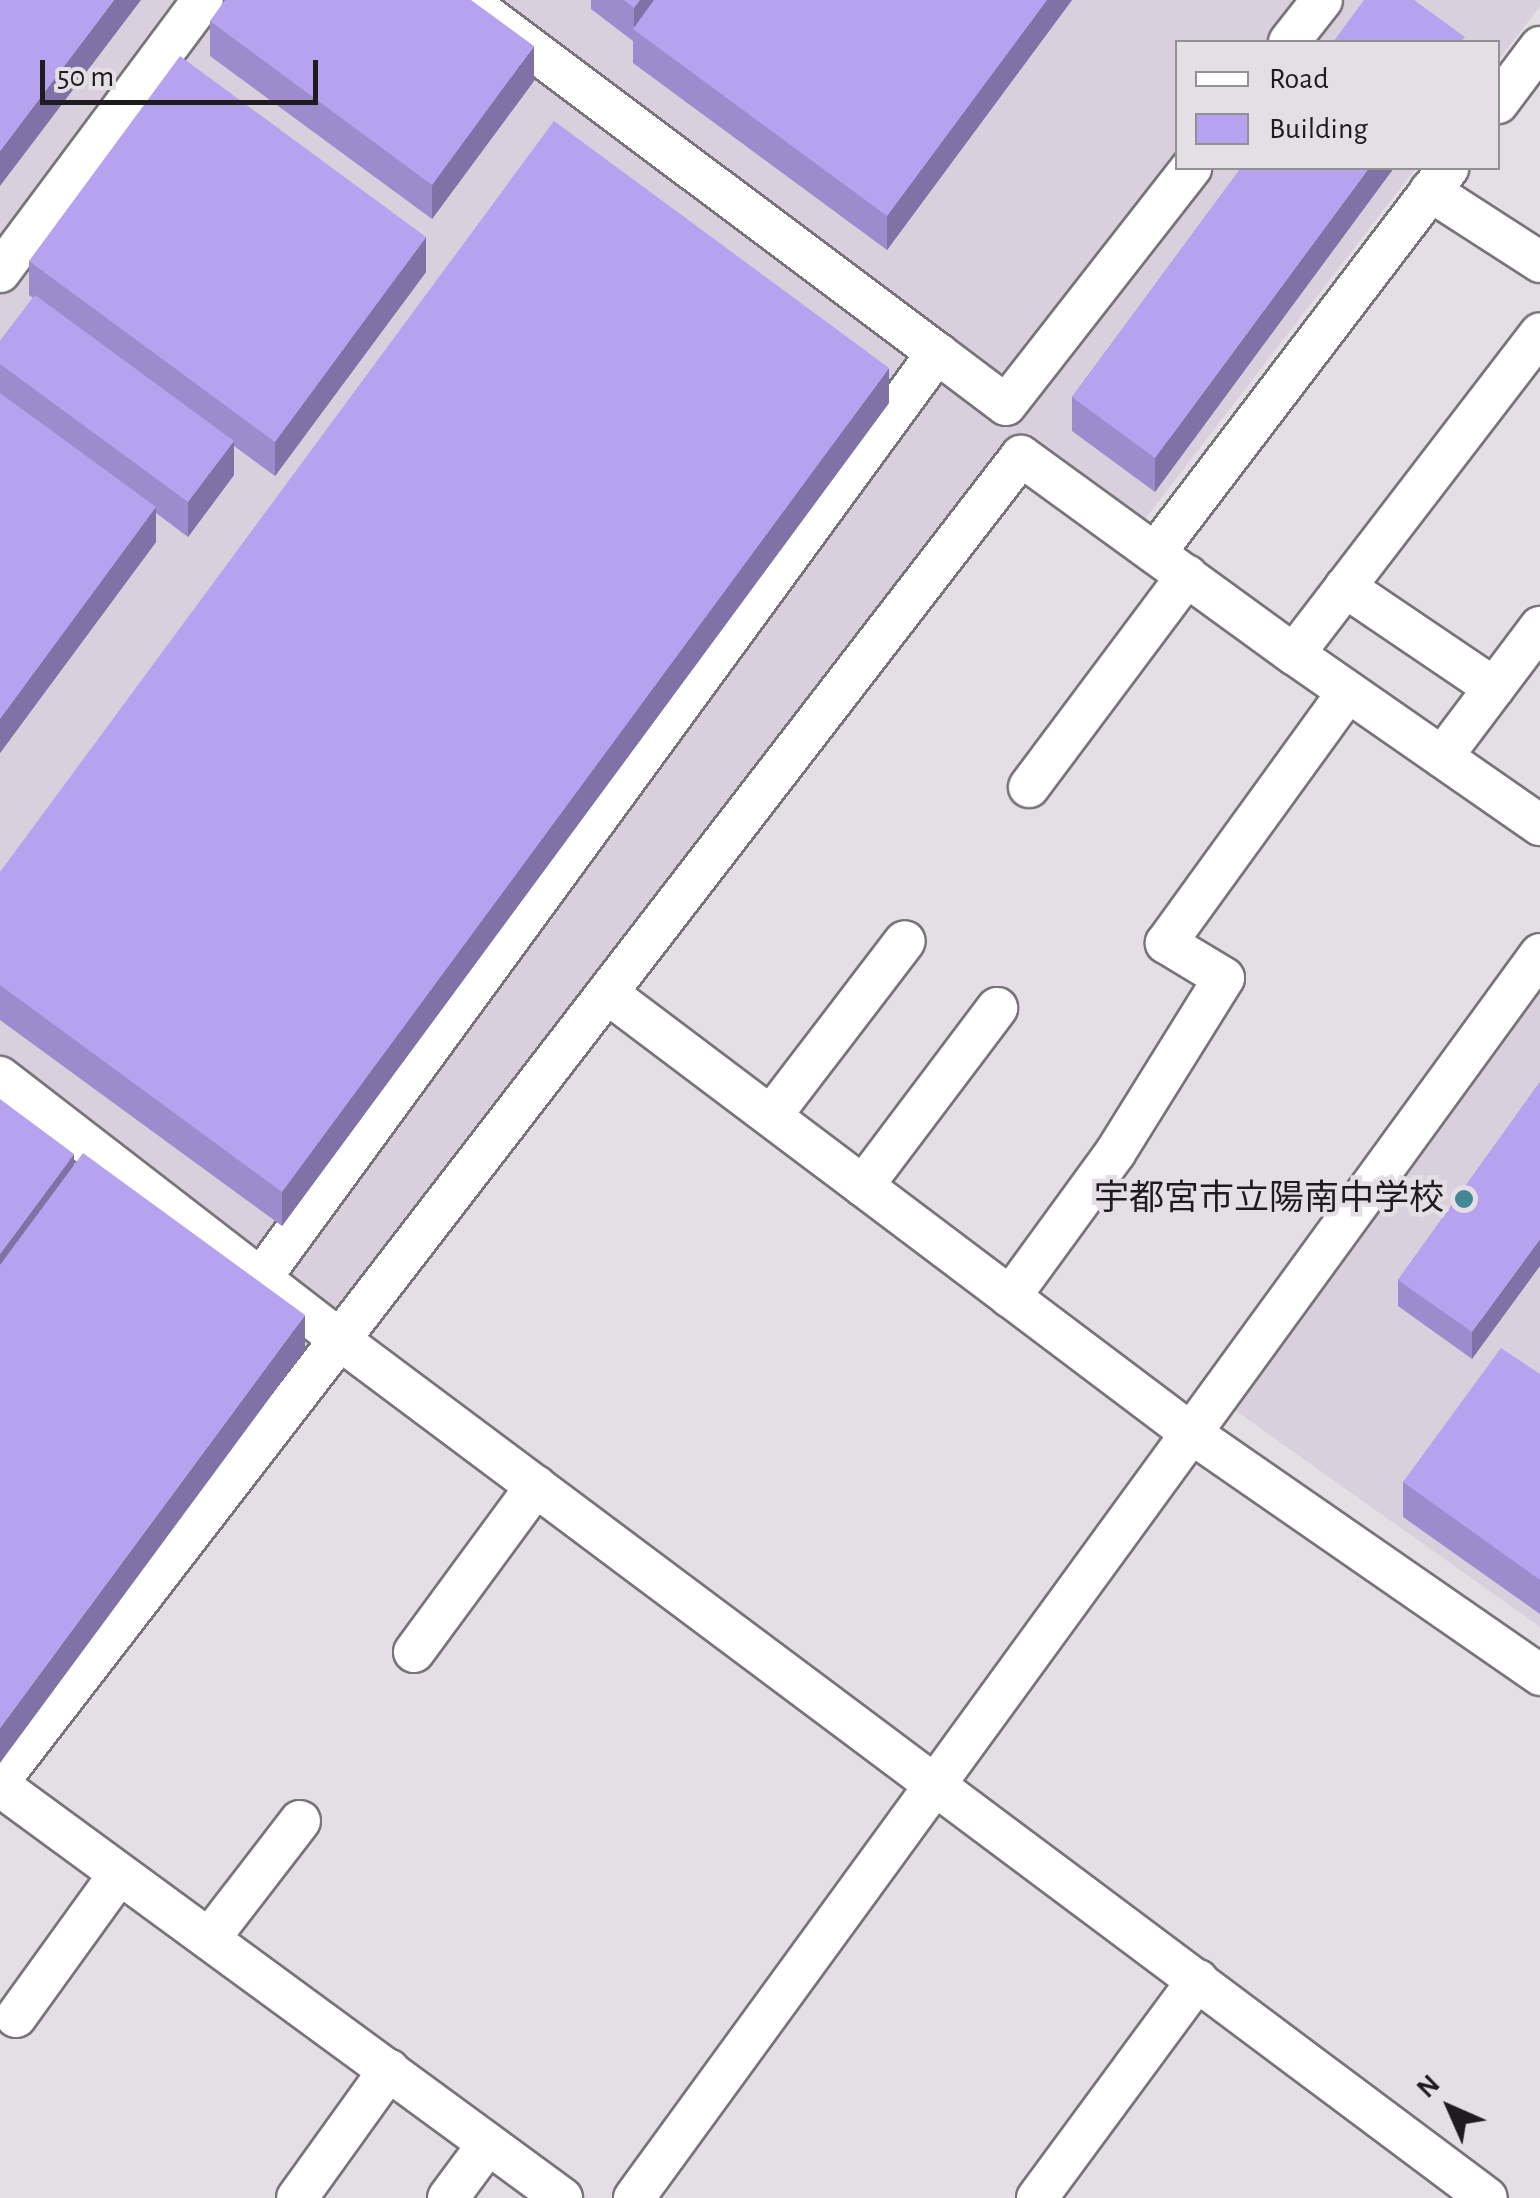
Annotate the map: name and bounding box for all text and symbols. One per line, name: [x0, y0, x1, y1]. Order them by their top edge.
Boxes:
scale bar: [45, 40, 322, 102]
legend: [1175, 40, 1500, 170]
text: 50 m: [57, 62, 114, 92]
text: Road: [1269, 64, 1329, 94]
text: Building: [1269, 114, 1368, 144]
place label: 宇都宮市立陽南中学校: [1094, 1178, 1444, 1220]
marker: 宇都宮市立陽南中学校: [1453, 1188, 1475, 1210]
north arrow: [1400, 2058, 1500, 2158]
text: N: [1412, 2070, 1446, 2104]

